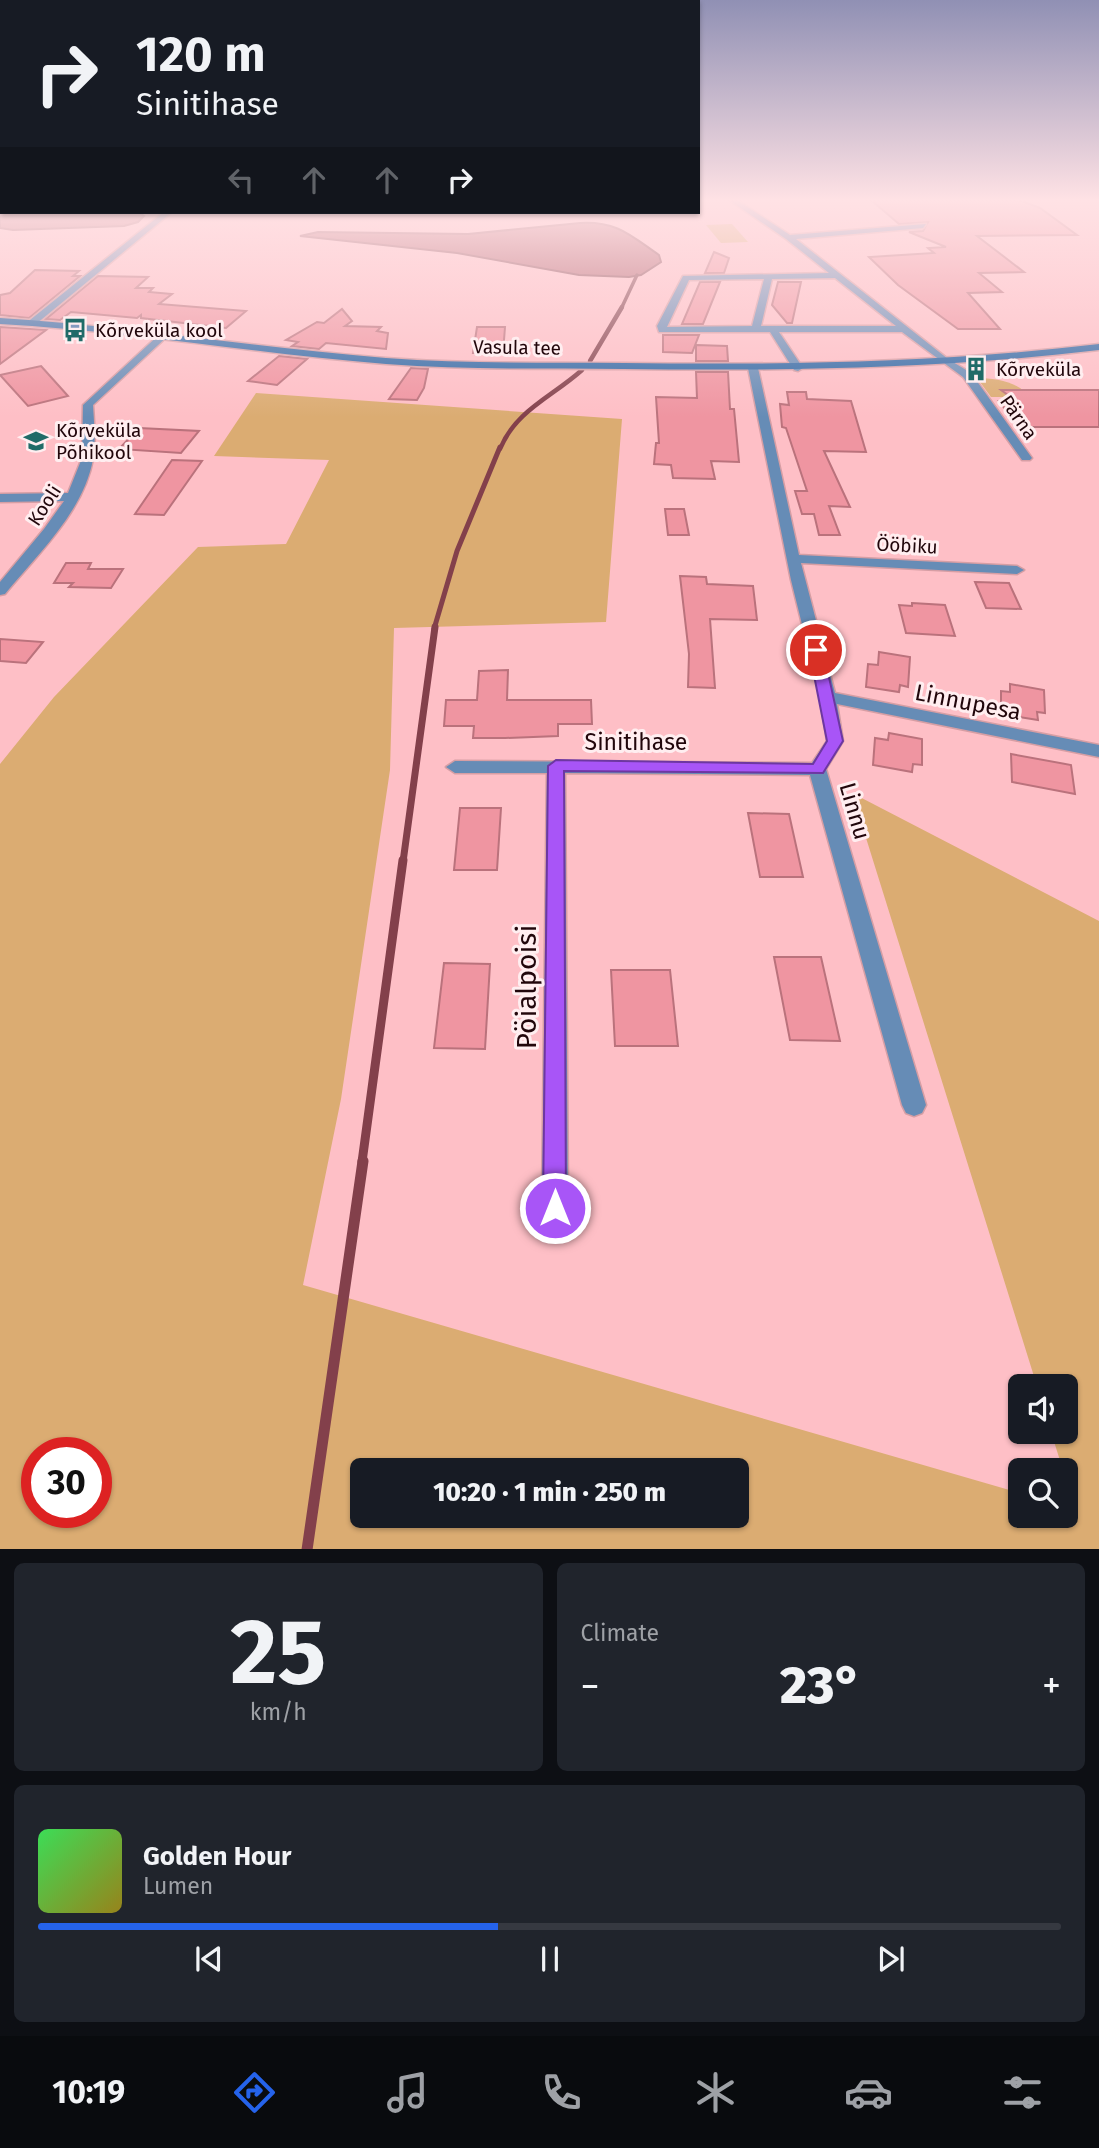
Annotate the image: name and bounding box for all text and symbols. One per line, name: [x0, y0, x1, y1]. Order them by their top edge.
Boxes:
text: 120 m: [136, 25, 266, 84]
icon: right: [21, 28, 112, 119]
text: Sinitihase: [136, 85, 279, 123]
icon: left: [222, 161, 260, 199]
icon: ahead: [295, 161, 333, 199]
icon: ahead: [368, 161, 406, 199]
icon: right: [441, 161, 479, 199]
bus stop icon: Kõrveküla kool: [61, 316, 89, 344]
place label: Kõrveküla kool: [95, 319, 223, 342]
street label: Vasula tee: [473, 335, 561, 360]
building icon: Kõrveküla: [962, 355, 990, 383]
place label: Kõrveküla: [996, 358, 1081, 381]
street label: Pärna: [995, 391, 1042, 444]
place label: Kõrveküla Põhikool: [56, 419, 141, 464]
school or university icon: Kõrveküla Põhikool: [22, 427, 50, 455]
street label: Kooli: [23, 481, 66, 530]
street label: Ööbiku: [876, 532, 938, 559]
pin: [786, 620, 846, 680]
icon: arrive: [797, 631, 835, 669]
street label: Linnupesa: [913, 678, 1023, 726]
street label: Sinitihase: [585, 728, 687, 756]
street label: Linnu: [834, 779, 876, 843]
street label: Pöialpoisi: [510, 925, 543, 1049]
position arrow: [518, 1171, 592, 1245]
map controls: [1008, 1374, 1078, 1528]
button: sound: [1008, 1374, 1078, 1444]
speed limit sign: 30: [21, 1437, 112, 1528]
button: search: [1008, 1458, 1078, 1528]
text: 10:20 · 1 min · 250 m: [433, 1477, 666, 1508]
text: 25: [230, 1598, 326, 1707]
text: Climate: [581, 1619, 659, 1647]
text: 23°: [780, 1654, 861, 1717]
text: −: [581, 1663, 600, 1709]
text: +: [1042, 1663, 1061, 1709]
text: km/h: [250, 1698, 307, 1726]
text: Golden Hour: [143, 1841, 291, 1872]
text: Lumen: [143, 1872, 213, 1900]
icon: previous: [190, 1940, 228, 1978]
icon: pause: [531, 1940, 569, 1978]
icon: next: [872, 1940, 910, 1978]
icon: directions: [230, 2068, 279, 2117]
icon: music: [383, 2068, 432, 2117]
icon: phone: [537, 2068, 586, 2117]
icon: climate: [691, 2068, 740, 2117]
icon: car: [844, 2068, 893, 2117]
icon: filters: [998, 2068, 1047, 2117]
text: 10:19: [52, 2073, 125, 2111]

